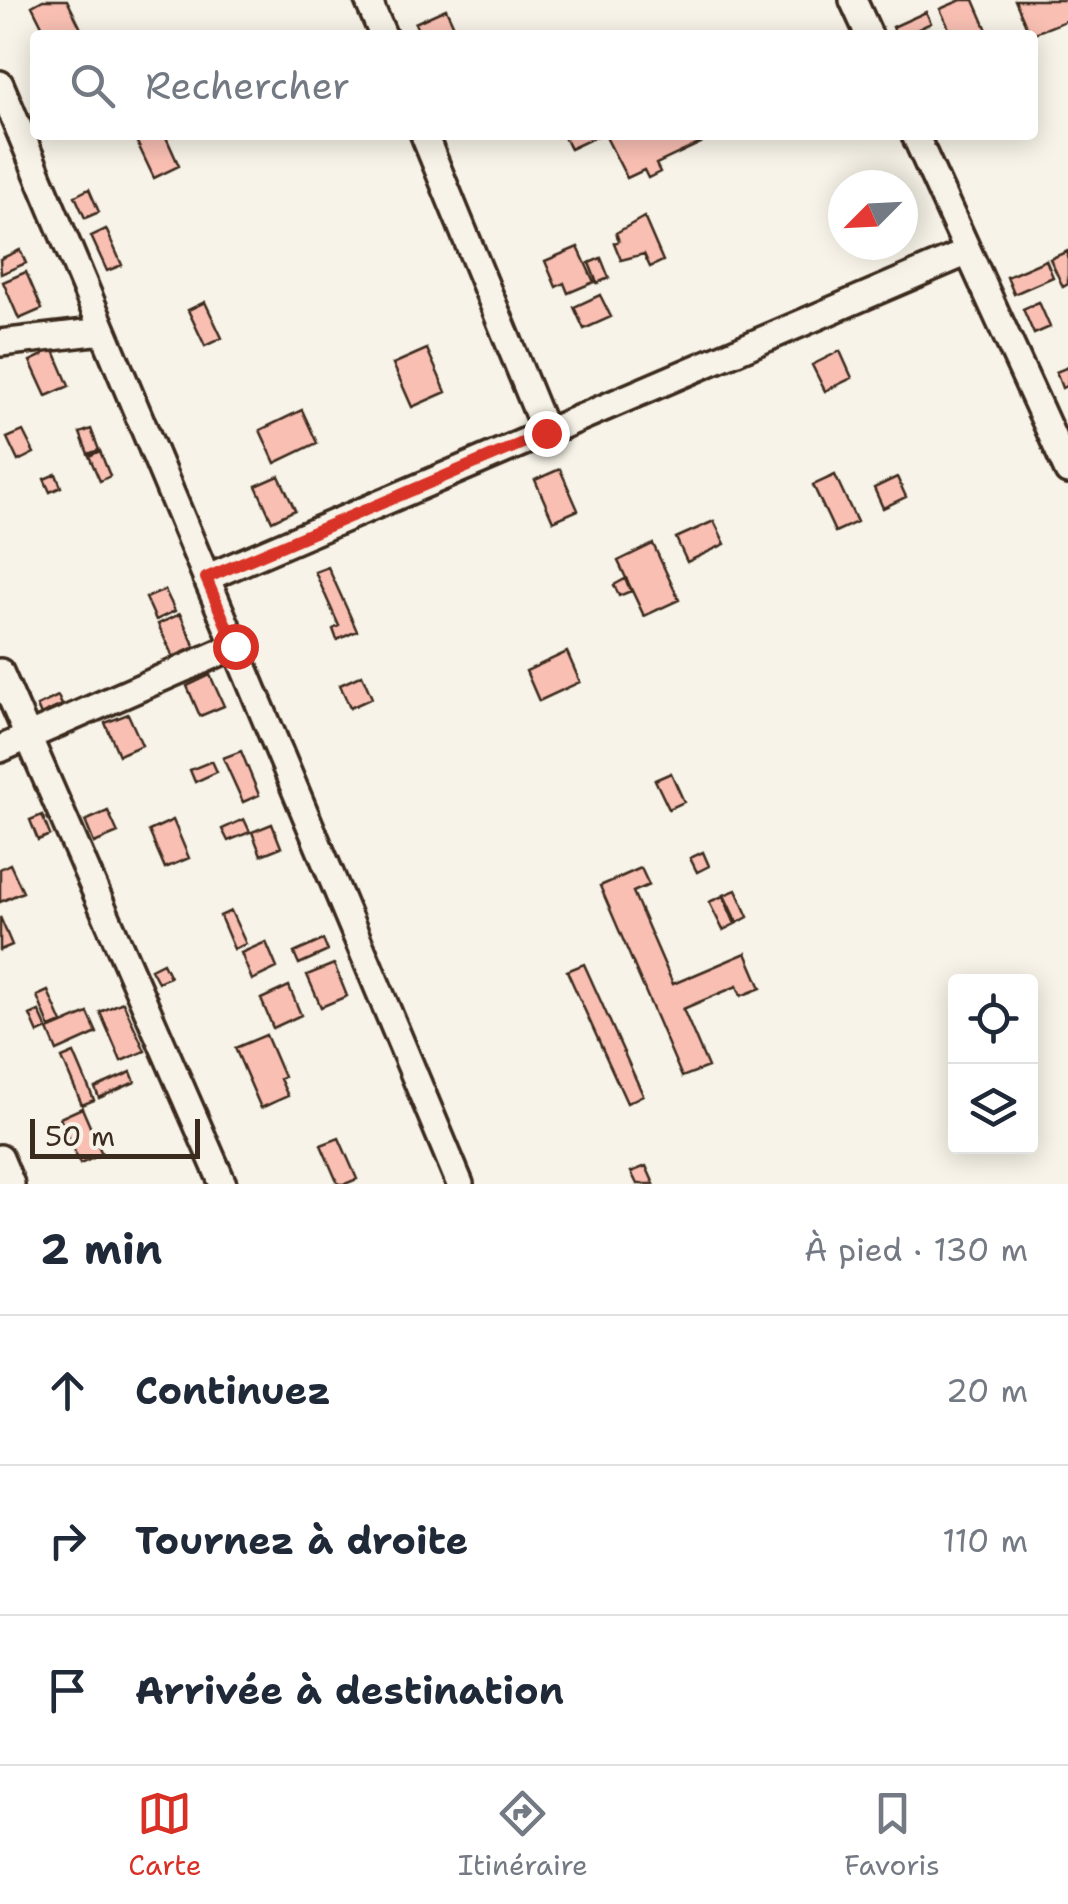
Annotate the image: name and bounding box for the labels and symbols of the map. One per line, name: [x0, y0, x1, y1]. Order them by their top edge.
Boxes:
north arrow: [828, 170, 918, 260]
route end: [524, 411, 570, 457]
route start: [213, 624, 259, 670]
scale bar: [30, 1114, 200, 1158]

